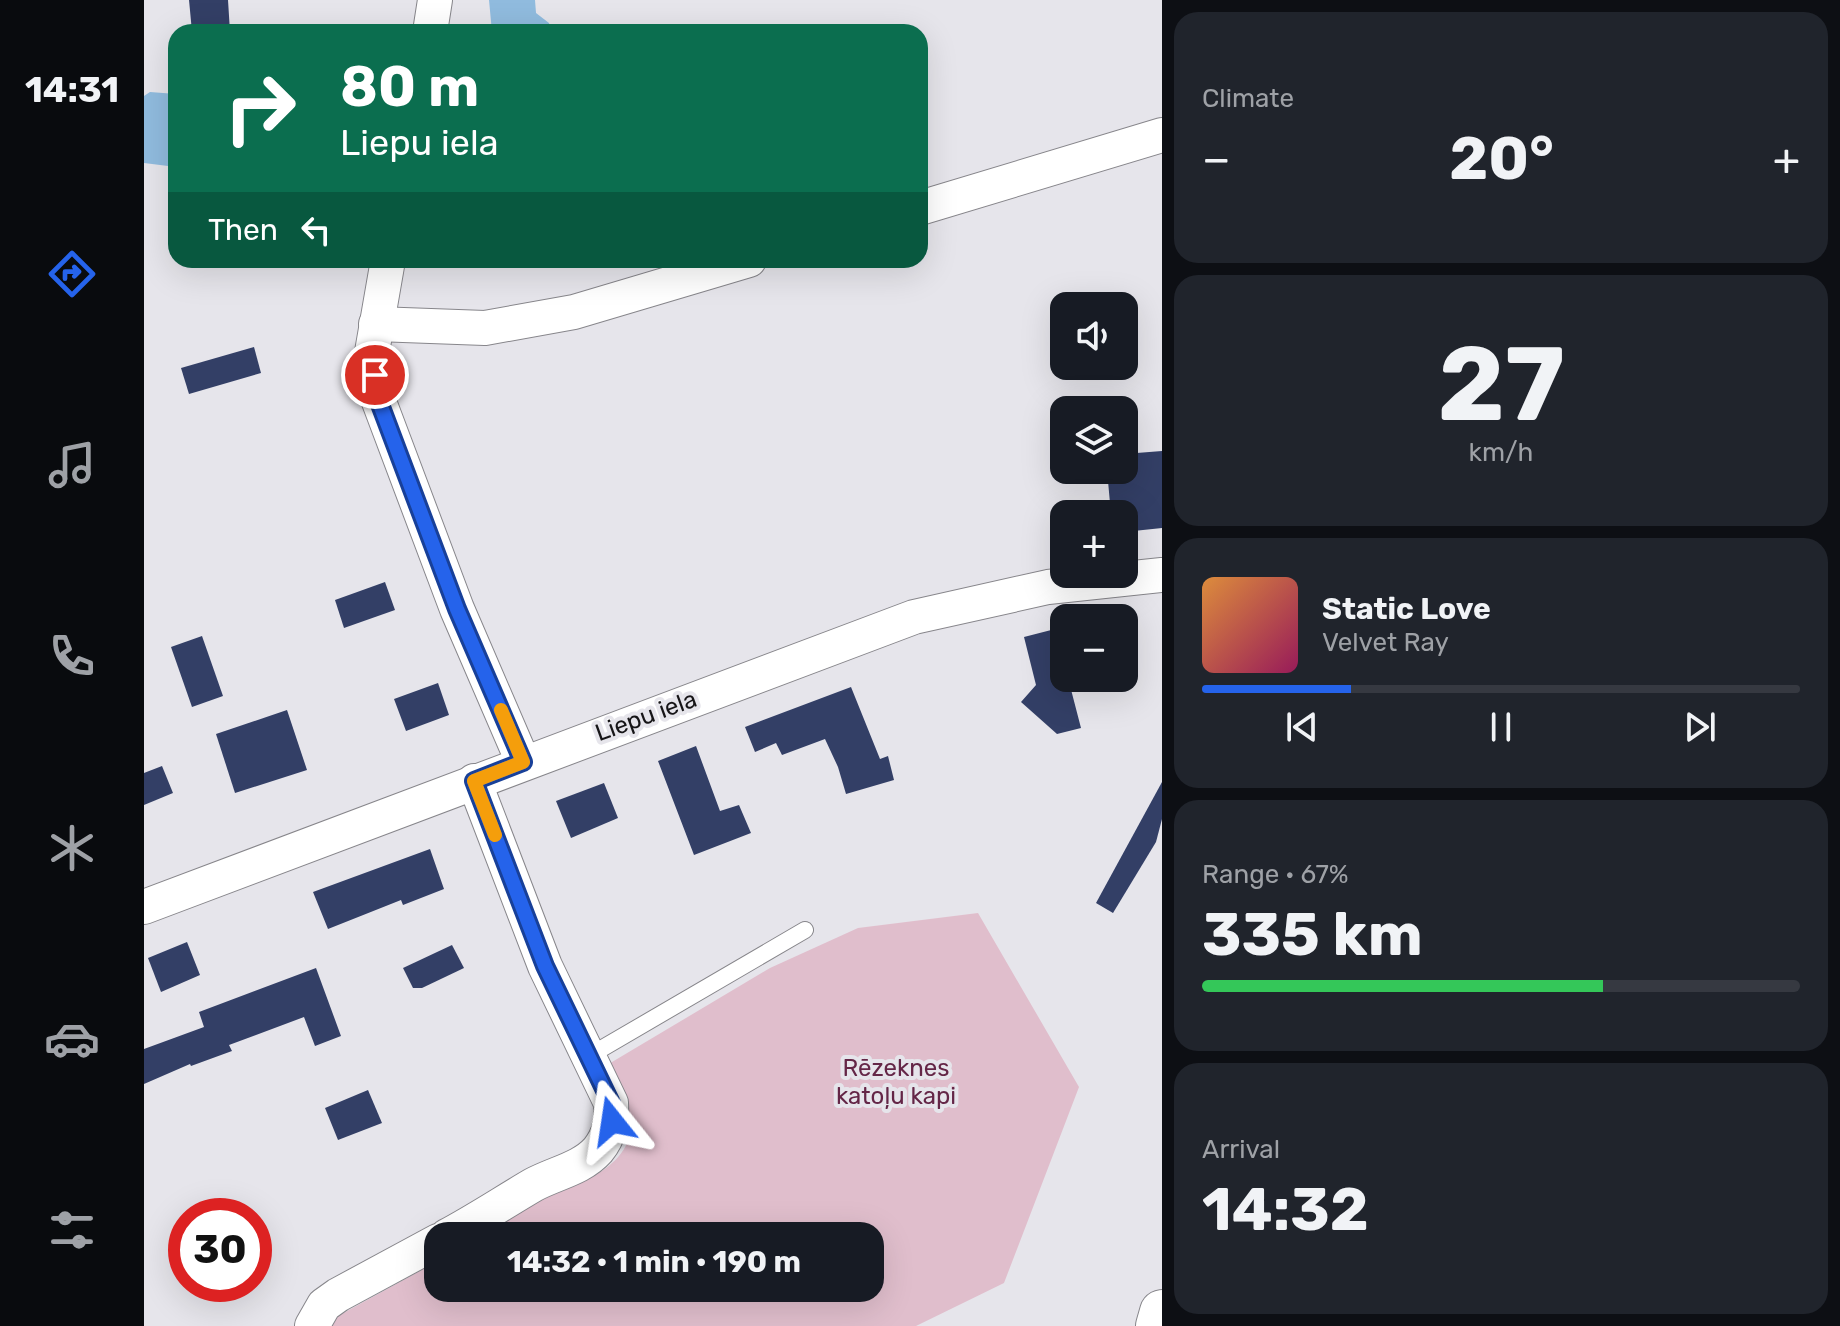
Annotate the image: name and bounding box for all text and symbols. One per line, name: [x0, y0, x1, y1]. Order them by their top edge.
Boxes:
text: 80 m: [340, 54, 479, 120]
icon: right: [208, 56, 312, 160]
text: 14:31: [25, 68, 119, 111]
text: Climate: [1202, 83, 1294, 114]
text: Liepu iela: [340, 121, 499, 164]
text: 20°: [1449, 123, 1554, 194]
text: −: [1202, 133, 1231, 185]
text: +: [1773, 133, 1800, 185]
icon: left: [294, 208, 338, 252]
text: Then: [208, 212, 278, 248]
icon: directions: [44, 246, 100, 302]
map controls: [1050, 292, 1138, 692]
button: sound: [1050, 292, 1138, 380]
text: 27: [1437, 323, 1565, 446]
pin: [341, 341, 409, 409]
icon: arrive: [353, 353, 397, 397]
button: layers: [1050, 396, 1138, 484]
icon: music: [44, 437, 100, 493]
text: km/h: [1469, 437, 1533, 468]
button: +: [1050, 500, 1138, 588]
text: Static Love: [1322, 591, 1491, 627]
button: −: [1050, 604, 1138, 692]
text: Velvet Ray: [1322, 627, 1449, 658]
icon: phone: [44, 628, 100, 684]
street label: Liepu iela: [592, 685, 700, 747]
icon: previous: [1280, 705, 1324, 749]
icon: pause: [1479, 705, 1523, 749]
icon: next: [1678, 705, 1722, 749]
icon: climate: [44, 820, 100, 876]
text: Range · 67%: [1202, 859, 1349, 890]
text: 335 km: [1202, 899, 1423, 970]
icon: car: [44, 1011, 100, 1067]
park label: Rēzeknes katoļu kapi: [836, 1054, 956, 1110]
position arrow: [570, 1079, 654, 1163]
text: Arrival: [1202, 1134, 1280, 1165]
text: 14:32: [1202, 1174, 1369, 1245]
speed limit sign: 30: [168, 1198, 272, 1302]
icon: filters: [44, 1202, 100, 1258]
text: 14:32 · 1 min · 190 m: [507, 1244, 801, 1280]

